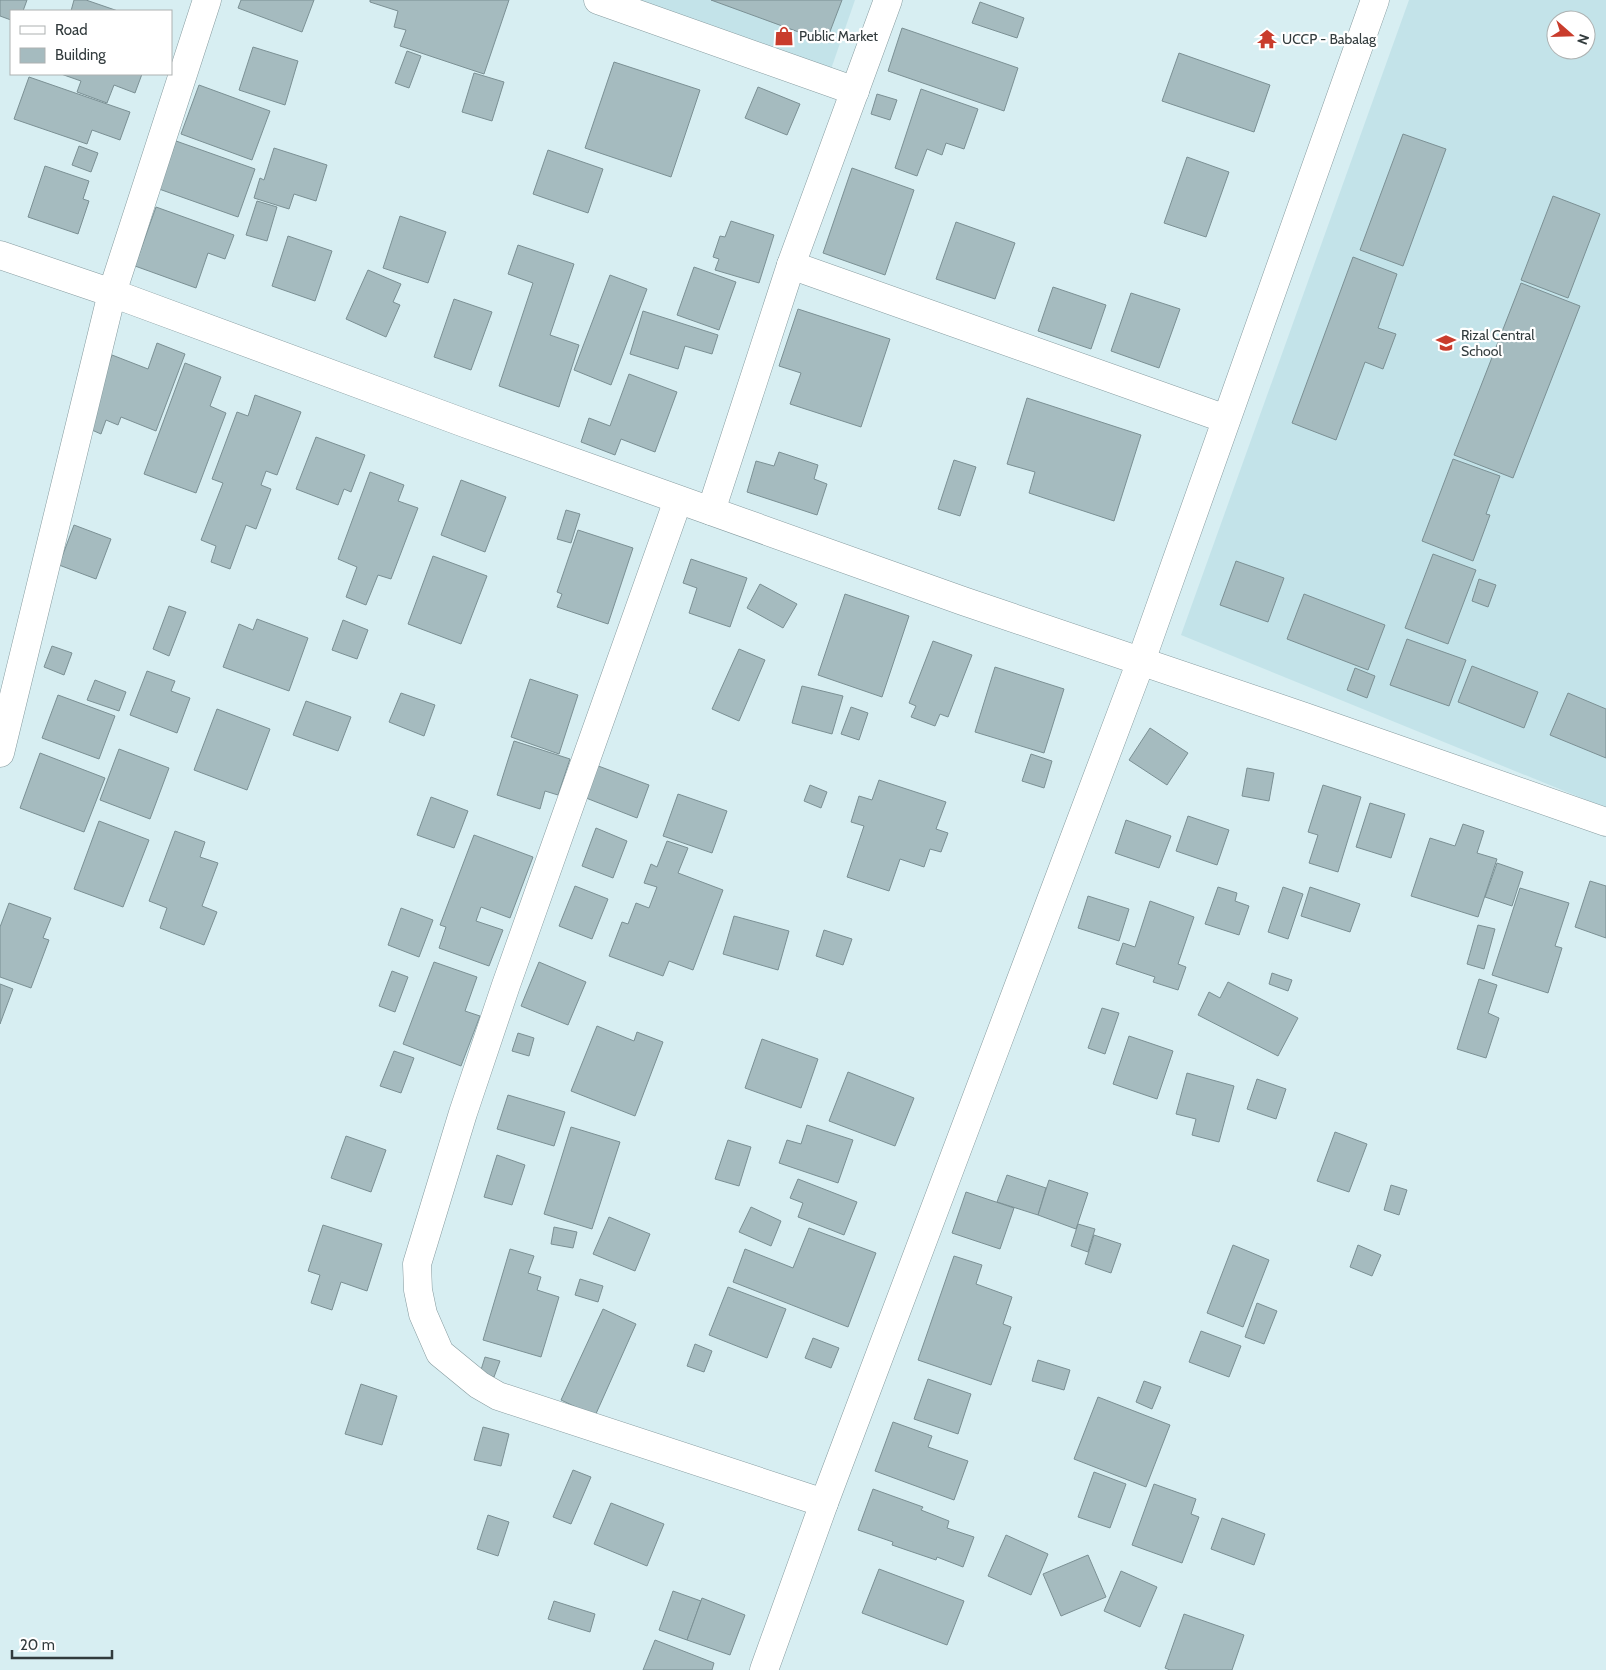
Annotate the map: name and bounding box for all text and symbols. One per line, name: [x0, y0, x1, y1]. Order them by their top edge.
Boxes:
legend: [10, 10, 172, 75]
north arrow: [1546, 10, 1596, 60]
text: Road: [55, 21, 88, 39]
shop icon: Public Market: [773, 25, 795, 47]
place label: Public Market: [799, 27, 878, 45]
temple icon: UCCP - Babalag: [1256, 28, 1278, 50]
place label: UCCP - Babalag: [1282, 30, 1377, 48]
text: N: [1573, 32, 1593, 47]
text: Building: [55, 46, 106, 64]
place label: Rizal Central School: [1461, 326, 1535, 360]
school or university icon: Rizal Central School: [1435, 332, 1457, 354]
scale bar: [12, 1628, 112, 1660]
text: 20 m: [20, 1636, 55, 1654]

